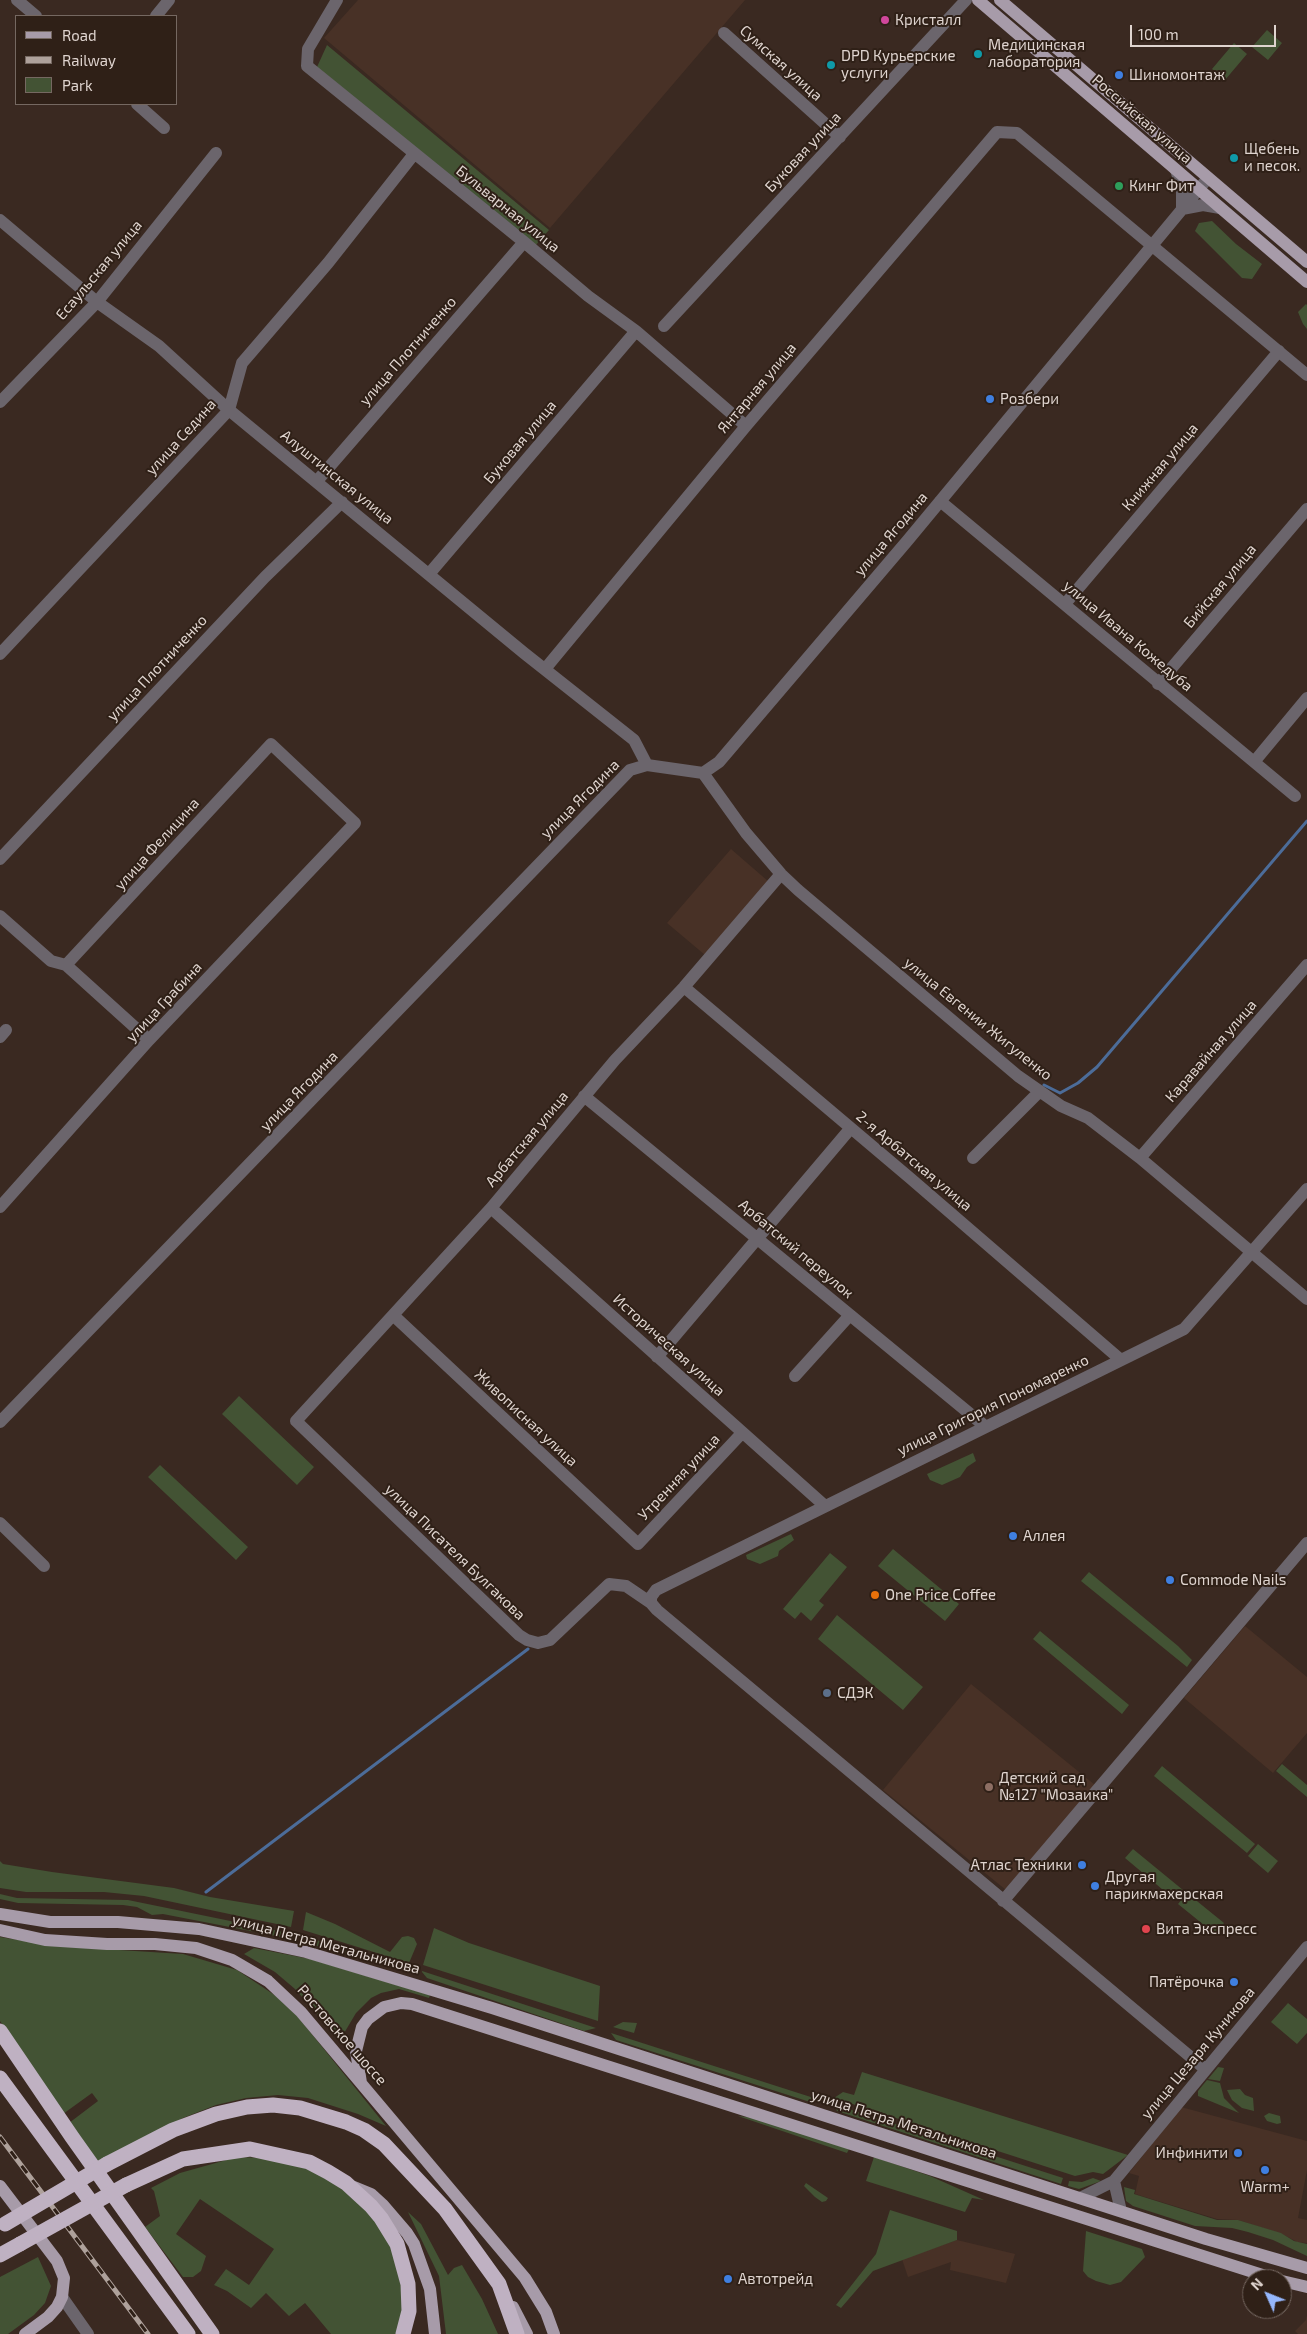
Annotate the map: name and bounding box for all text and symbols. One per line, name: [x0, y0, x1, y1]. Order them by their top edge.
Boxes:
place label: Кристалл: [895, 11, 961, 29]
marker: Кристалл: [879, 14, 891, 26]
legend: [15, 15, 178, 105]
scale bar: [1132, 15, 1278, 47]
street label: Сумская улица: [736, 21, 826, 105]
text: 100 m: [1138, 25, 1179, 43]
text: Road: [62, 26, 97, 44]
place label: Медицинская лаборатория: [988, 36, 1085, 71]
place label: DPD Курьерские услуги: [841, 47, 956, 82]
marker: Медицинская лаборатория: [972, 48, 984, 60]
text: Railway: [62, 51, 116, 69]
marker: DPD Курьерские услуги: [825, 59, 837, 71]
place label: Шиномонтаж: [1129, 66, 1225, 84]
marker: Шиномонтаж: [1113, 69, 1125, 81]
street label: Российская улица: [1088, 71, 1196, 167]
text: Park: [62, 76, 93, 94]
street label: Буковая улица: [761, 108, 845, 196]
place label: Щебень и песок.: [1244, 140, 1300, 175]
marker: Щебень и песок.: [1228, 152, 1240, 164]
street label: Бульварная улица: [452, 162, 564, 256]
place label: Кинг Фит: [1129, 177, 1194, 195]
marker: Кинг Фит: [1113, 180, 1125, 192]
street label: Есаульская улица: [52, 216, 146, 324]
street label: улица Плотниченко: [356, 293, 460, 409]
street label: Янтарная улица: [714, 339, 800, 437]
place label: Розбери: [1000, 390, 1059, 408]
marker: Розбери: [984, 393, 996, 405]
street label: улица Седина: [142, 395, 220, 479]
street label: Буковая улица: [480, 397, 560, 487]
street label: Книжная улица: [1118, 420, 1202, 514]
street label: Алуштинская улица: [277, 426, 397, 528]
street label: улица Ягодина: [851, 488, 931, 580]
street label: Бийская улица: [1180, 541, 1260, 631]
street label: улица Ивана Кожедуба: [1060, 577, 1196, 695]
street label: улица Плотниченко: [103, 611, 211, 725]
street label: улица Ягодина: [537, 756, 623, 842]
street label: улица Фелицина: [111, 794, 203, 894]
street label: улица Евгении Жигуленко: [900, 954, 1056, 1084]
street label: улица Грабина: [122, 958, 206, 1046]
street label: Каравайная улица: [1162, 996, 1260, 1106]
street label: улица Ягодина: [256, 1047, 342, 1135]
street label: Арбатская улица: [482, 1088, 572, 1190]
street label: 2-я Арбатская улица: [852, 1107, 976, 1215]
street label: Арбатский переулок: [735, 1196, 857, 1302]
street label: Историческая улица: [609, 1290, 729, 1400]
street label: улица Григория Пономаренко: [894, 1351, 1092, 1459]
street label: Живописная улица: [471, 1366, 581, 1470]
street label: Утренняя улица: [634, 1430, 724, 1524]
street label: улица Писателя Булгакова: [381, 1480, 529, 1624]
place label: Аллея: [1023, 1527, 1065, 1545]
marker: Аллея: [1007, 1530, 1019, 1542]
place label: Commode Nails: [1180, 1571, 1286, 1589]
marker: Commode Nails: [1164, 1574, 1176, 1586]
place label: One Price Coffee: [885, 1586, 996, 1604]
marker: One Price Coffee: [869, 1589, 881, 1601]
place label: СДЭК: [837, 1684, 874, 1702]
marker: СДЭК: [821, 1687, 833, 1699]
place label: Детский сад №127 "Мозаика": [999, 1769, 1113, 1804]
marker: Детский сад №127 "Мозаика": [983, 1781, 995, 1793]
place label: Атлас Техники: [971, 1856, 1072, 1874]
marker: Атлас Техники: [1076, 1859, 1088, 1871]
place label: Другая парикмахерская: [1105, 1868, 1223, 1903]
marker: Другая парикмахерская: [1089, 1880, 1101, 1892]
street label: улица Петра Метальникова: [230, 1910, 422, 1978]
place label: Вита Экспресс: [1156, 1920, 1257, 1938]
marker: Вита Экспресс: [1140, 1923, 1152, 1935]
place label: Пятёрочка: [1149, 1973, 1224, 1991]
marker: Пятёрочка: [1228, 1976, 1240, 1988]
street label: Ростовское шоссе: [293, 1981, 391, 2089]
street label: улица Цезаря Куникова: [1137, 1983, 1259, 2123]
street label: улица Петра Метальникова: [809, 2085, 999, 2163]
place label: Инфинити: [1156, 2144, 1228, 2162]
marker: Инфинити: [1232, 2147, 1244, 2159]
marker: Warm+: [1259, 2164, 1271, 2176]
place label: Warm+: [1240, 2178, 1290, 2196]
north arrow: [1242, 2269, 1292, 2319]
place label: Автотрейд: [738, 2270, 813, 2288]
marker: Автотрейд: [722, 2273, 734, 2285]
text: N: [1247, 2274, 1266, 2293]

